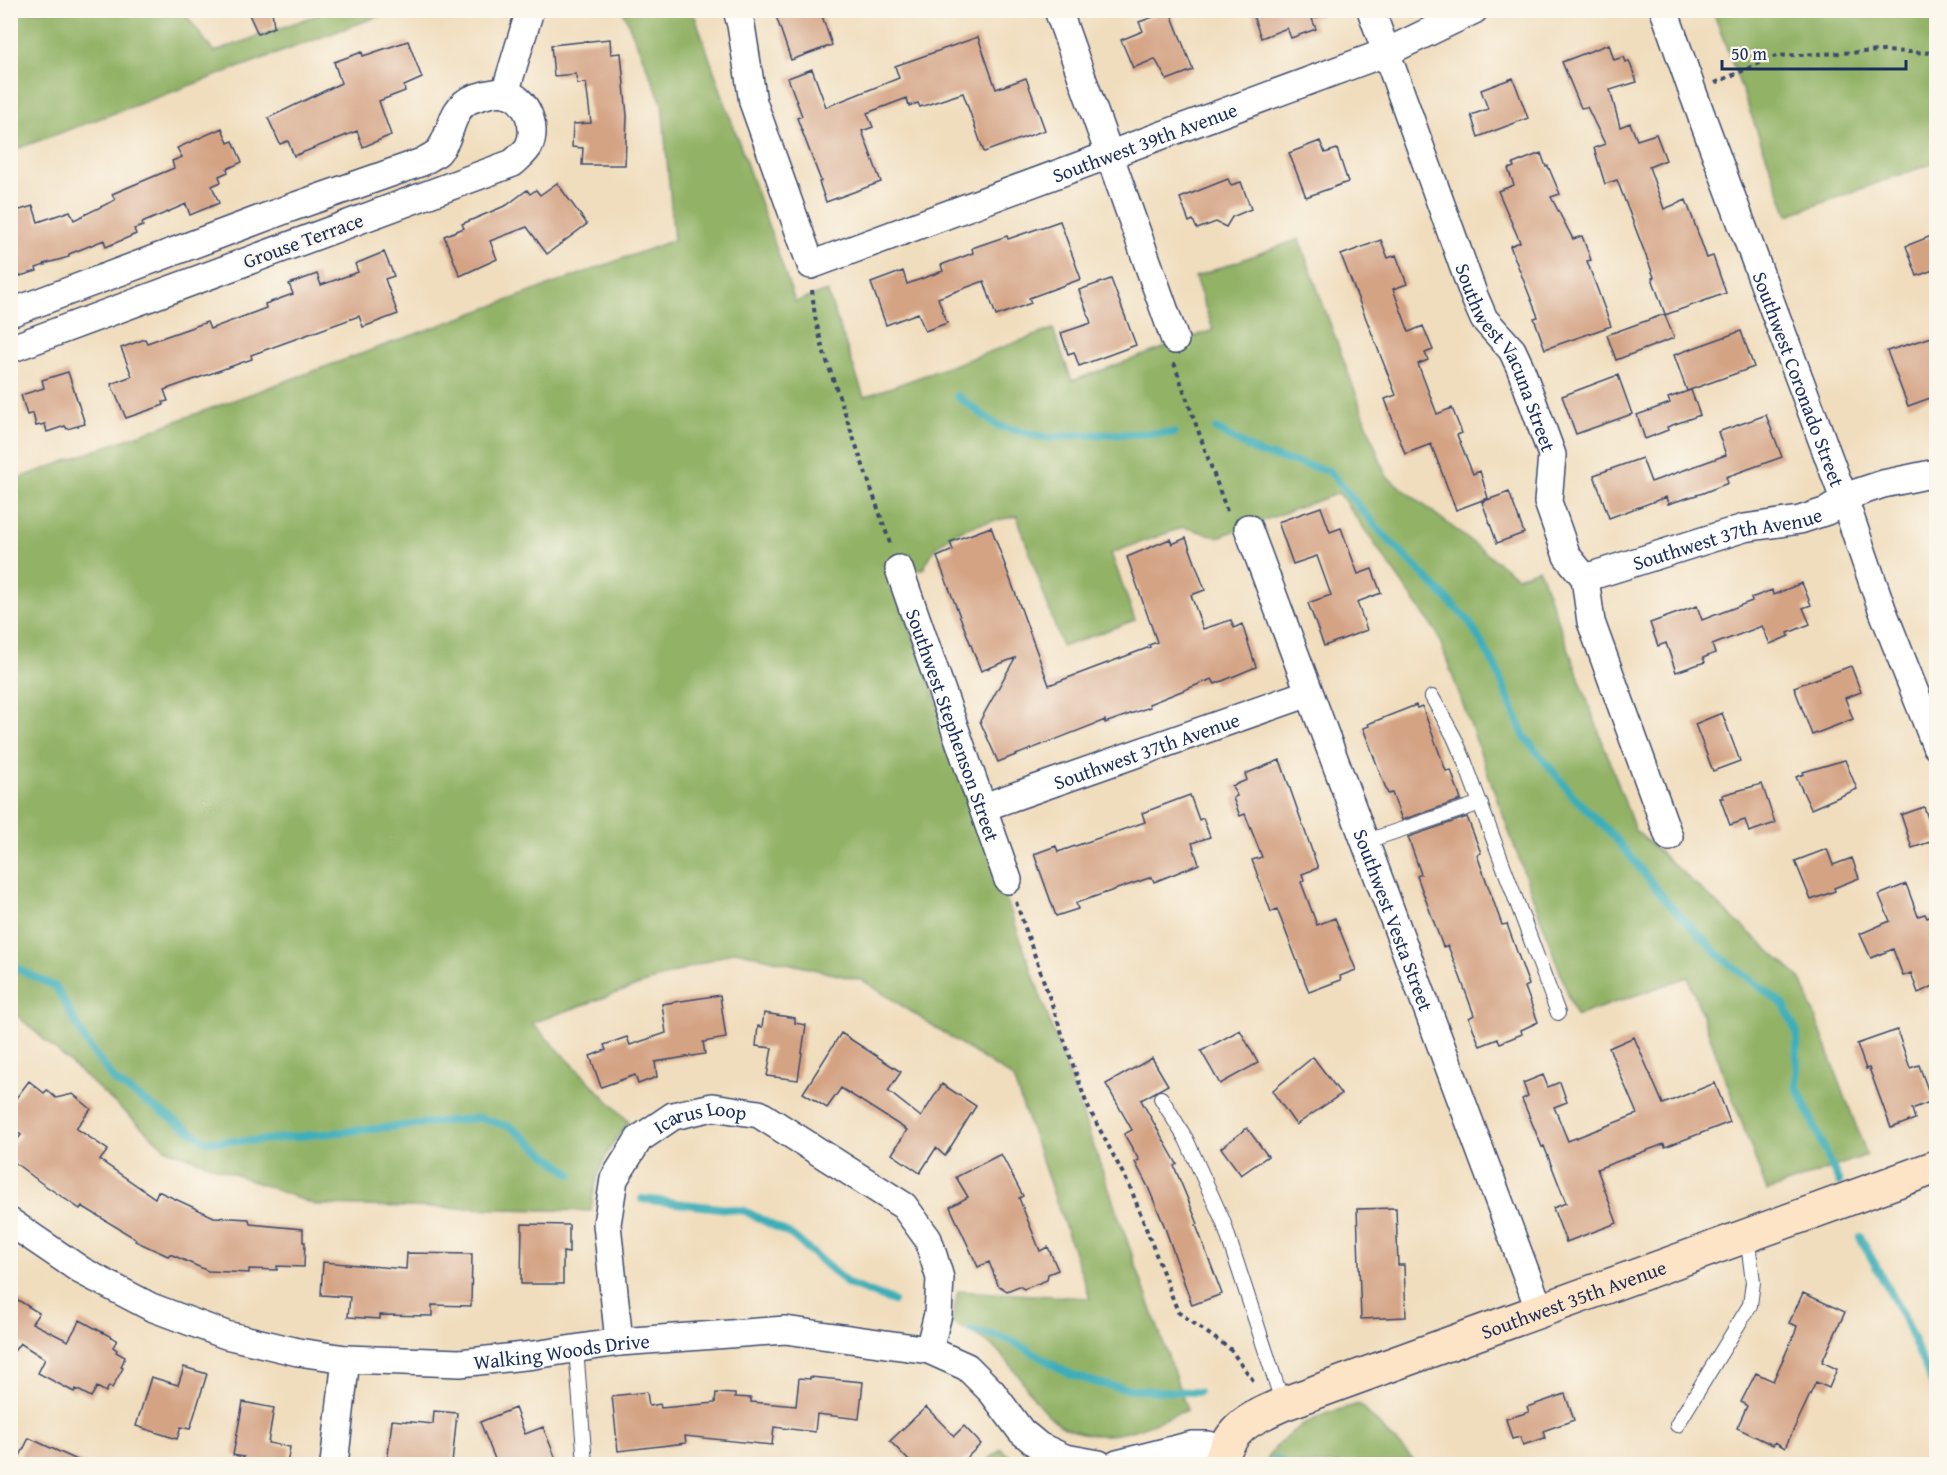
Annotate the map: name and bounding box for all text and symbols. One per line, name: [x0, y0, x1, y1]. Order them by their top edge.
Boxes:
scale bar: [1722, 33, 1906, 71]
text: 50 m: [1731, 40, 1767, 67]
street label: Southwest 39th Avenue: [1048, 94, 1241, 189]
street label: Grouse Terrace: [239, 205, 367, 275]
street label: Southwest Vacuna Street: [1449, 259, 1564, 455]
street label: Southwest Coronado Street: [1746, 267, 1853, 491]
street label: Southwest 37th Avenue: [1629, 499, 1826, 577]
street label: Southwest Stephenson Street: [899, 604, 1008, 845]
street label: Southwest 37th Avenue: [1049, 704, 1243, 796]
street label: Southwest Vesta Street: [1347, 824, 1441, 1015]
street label: Icarus Loop: [647, 1092, 749, 1140]
street label: Southwest 35th Avenue: [1477, 1252, 1670, 1346]
street label: Walking Woods Drive: [472, 1325, 651, 1376]

